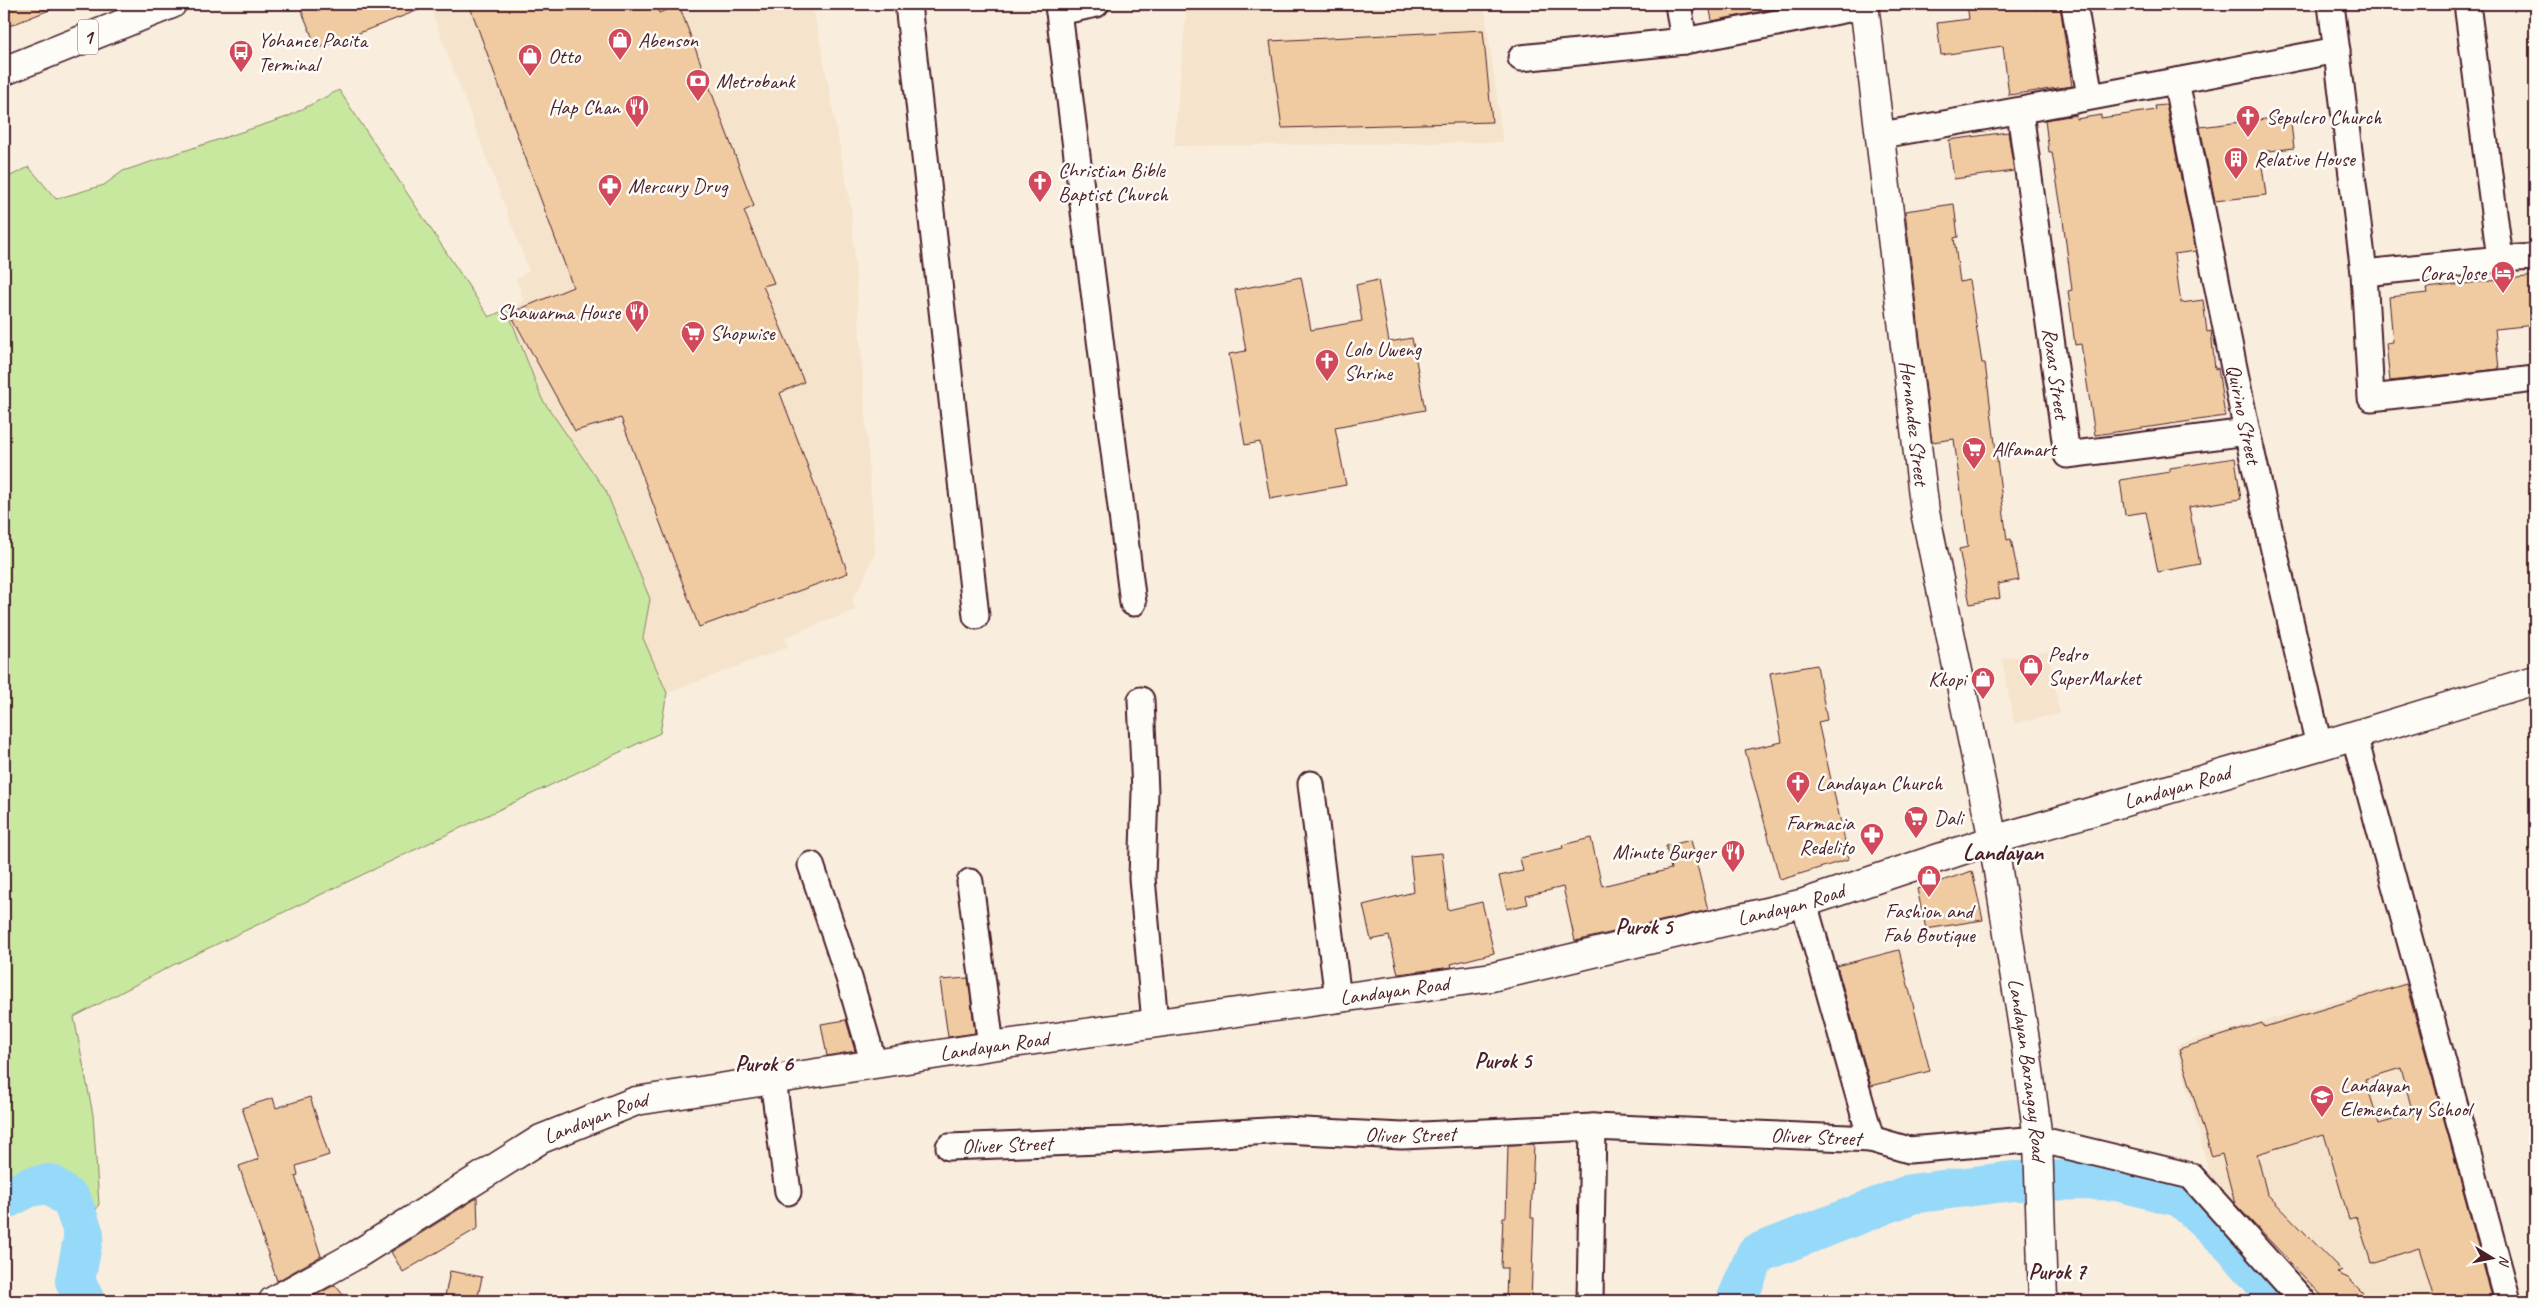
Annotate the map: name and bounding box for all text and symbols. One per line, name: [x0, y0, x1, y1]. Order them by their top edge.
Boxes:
road number: 1: [78, 20, 98, 54]
place label: Yohance Pacita Terminal: [258, 27, 370, 77]
shop icon: Abenson: [607, 27, 633, 61]
place label: Abenson: [638, 27, 699, 53]
bus stop icon: Yohance Pacita Terminal: [228, 39, 254, 73]
shop icon: Otto: [517, 43, 543, 77]
place label: Otto: [548, 43, 582, 69]
bank icon: Metrobank: [685, 68, 711, 102]
place label: Metrobank: [716, 68, 796, 94]
place label: Hap Chan: [548, 94, 622, 120]
restaurant icon: Hap Chan: [624, 94, 650, 128]
church icon: Sepulcro Church: [2235, 104, 2261, 138]
place label: Sepulcro Church: [2266, 104, 2383, 130]
building icon: Relative House: [2223, 146, 2249, 180]
place label: Relative House: [2254, 146, 2357, 172]
place label: Christian Bible Baptist Church: [1058, 157, 1169, 207]
church icon: Christian Bible Baptist Church: [1027, 169, 1053, 203]
pharmacy icon: Mercury Drug: [597, 173, 623, 207]
place label: Mercury Drug: [628, 173, 729, 199]
place label: Cora Jose: [2420, 260, 2488, 286]
hotel icon: Cora Jose: [2490, 260, 2516, 294]
place label: Shawarma House: [497, 299, 621, 325]
restaurant icon: Shawarma House: [624, 299, 650, 333]
supermarket icon: Shopwise: [680, 320, 706, 354]
place label: Shopwise: [710, 320, 776, 346]
street label: Roxas Street: [2037, 326, 2075, 423]
place label: Lolo Uweng Shrine: [1344, 336, 1423, 386]
church icon: Lolo Uweng Shrine: [1314, 348, 1340, 382]
street label: Hernandez Street: [1894, 359, 1935, 489]
street label: Quirino Street: [2221, 362, 2267, 469]
supermarket icon: Alfamart: [1961, 436, 1987, 470]
place label: Alfamart: [1992, 436, 2058, 462]
place label: Pedro SuperMarket: [2048, 641, 2143, 691]
shop icon: Pedro SuperMarket: [2018, 653, 2044, 687]
place label: Kkopi: [1928, 666, 1969, 692]
shop icon: Kkopi: [1970, 666, 1996, 700]
street label: Landayan Road: [2121, 758, 2237, 815]
church icon: Landayan Church: [1785, 770, 1811, 804]
place label: Landayan Church: [1816, 770, 1944, 796]
supermarket icon: Dali: [1903, 805, 1929, 839]
place label: Dali: [1934, 805, 1966, 831]
place label: Farmacia Redelito: [1786, 810, 1856, 860]
pharmacy icon: Farmacia Redelito: [1859, 822, 1885, 856]
district label: Landayan: [1963, 837, 2044, 867]
place label: Minute Burger: [1613, 839, 1717, 865]
restaurant icon: Minute Burger: [1720, 839, 1746, 873]
shop icon: Fashion and Fab Boutique: [1916, 864, 1942, 898]
street label: Landayan Road: [1735, 876, 1851, 931]
place label: Fashion and Fab Boutique: [1883, 898, 1977, 948]
district label: Purok 5: [1616, 913, 1675, 941]
street label: Landayan Road: [1338, 970, 1454, 1011]
street label: Landayan Barangay Road: [2002, 977, 2052, 1164]
street label: Landayan Road: [938, 1025, 1054, 1067]
district label: Purok 5: [1475, 1047, 1534, 1075]
district label: Purok 6: [735, 1050, 794, 1078]
place label: Landayan Elementary School: [2340, 1072, 2475, 1122]
school or university icon: Landayan Elementary School: [2309, 1084, 2335, 1118]
street label: Landayan Road: [540, 1086, 653, 1150]
street label: Oliver Street: [1365, 1120, 1459, 1149]
street label: Oliver Street: [1770, 1122, 1865, 1152]
street label: Oliver Street: [961, 1130, 1056, 1159]
north arrow: [2466, 1232, 2516, 1282]
text: N: [2495, 1254, 2513, 1268]
district label: Purok 7: [2028, 1258, 2088, 1286]

